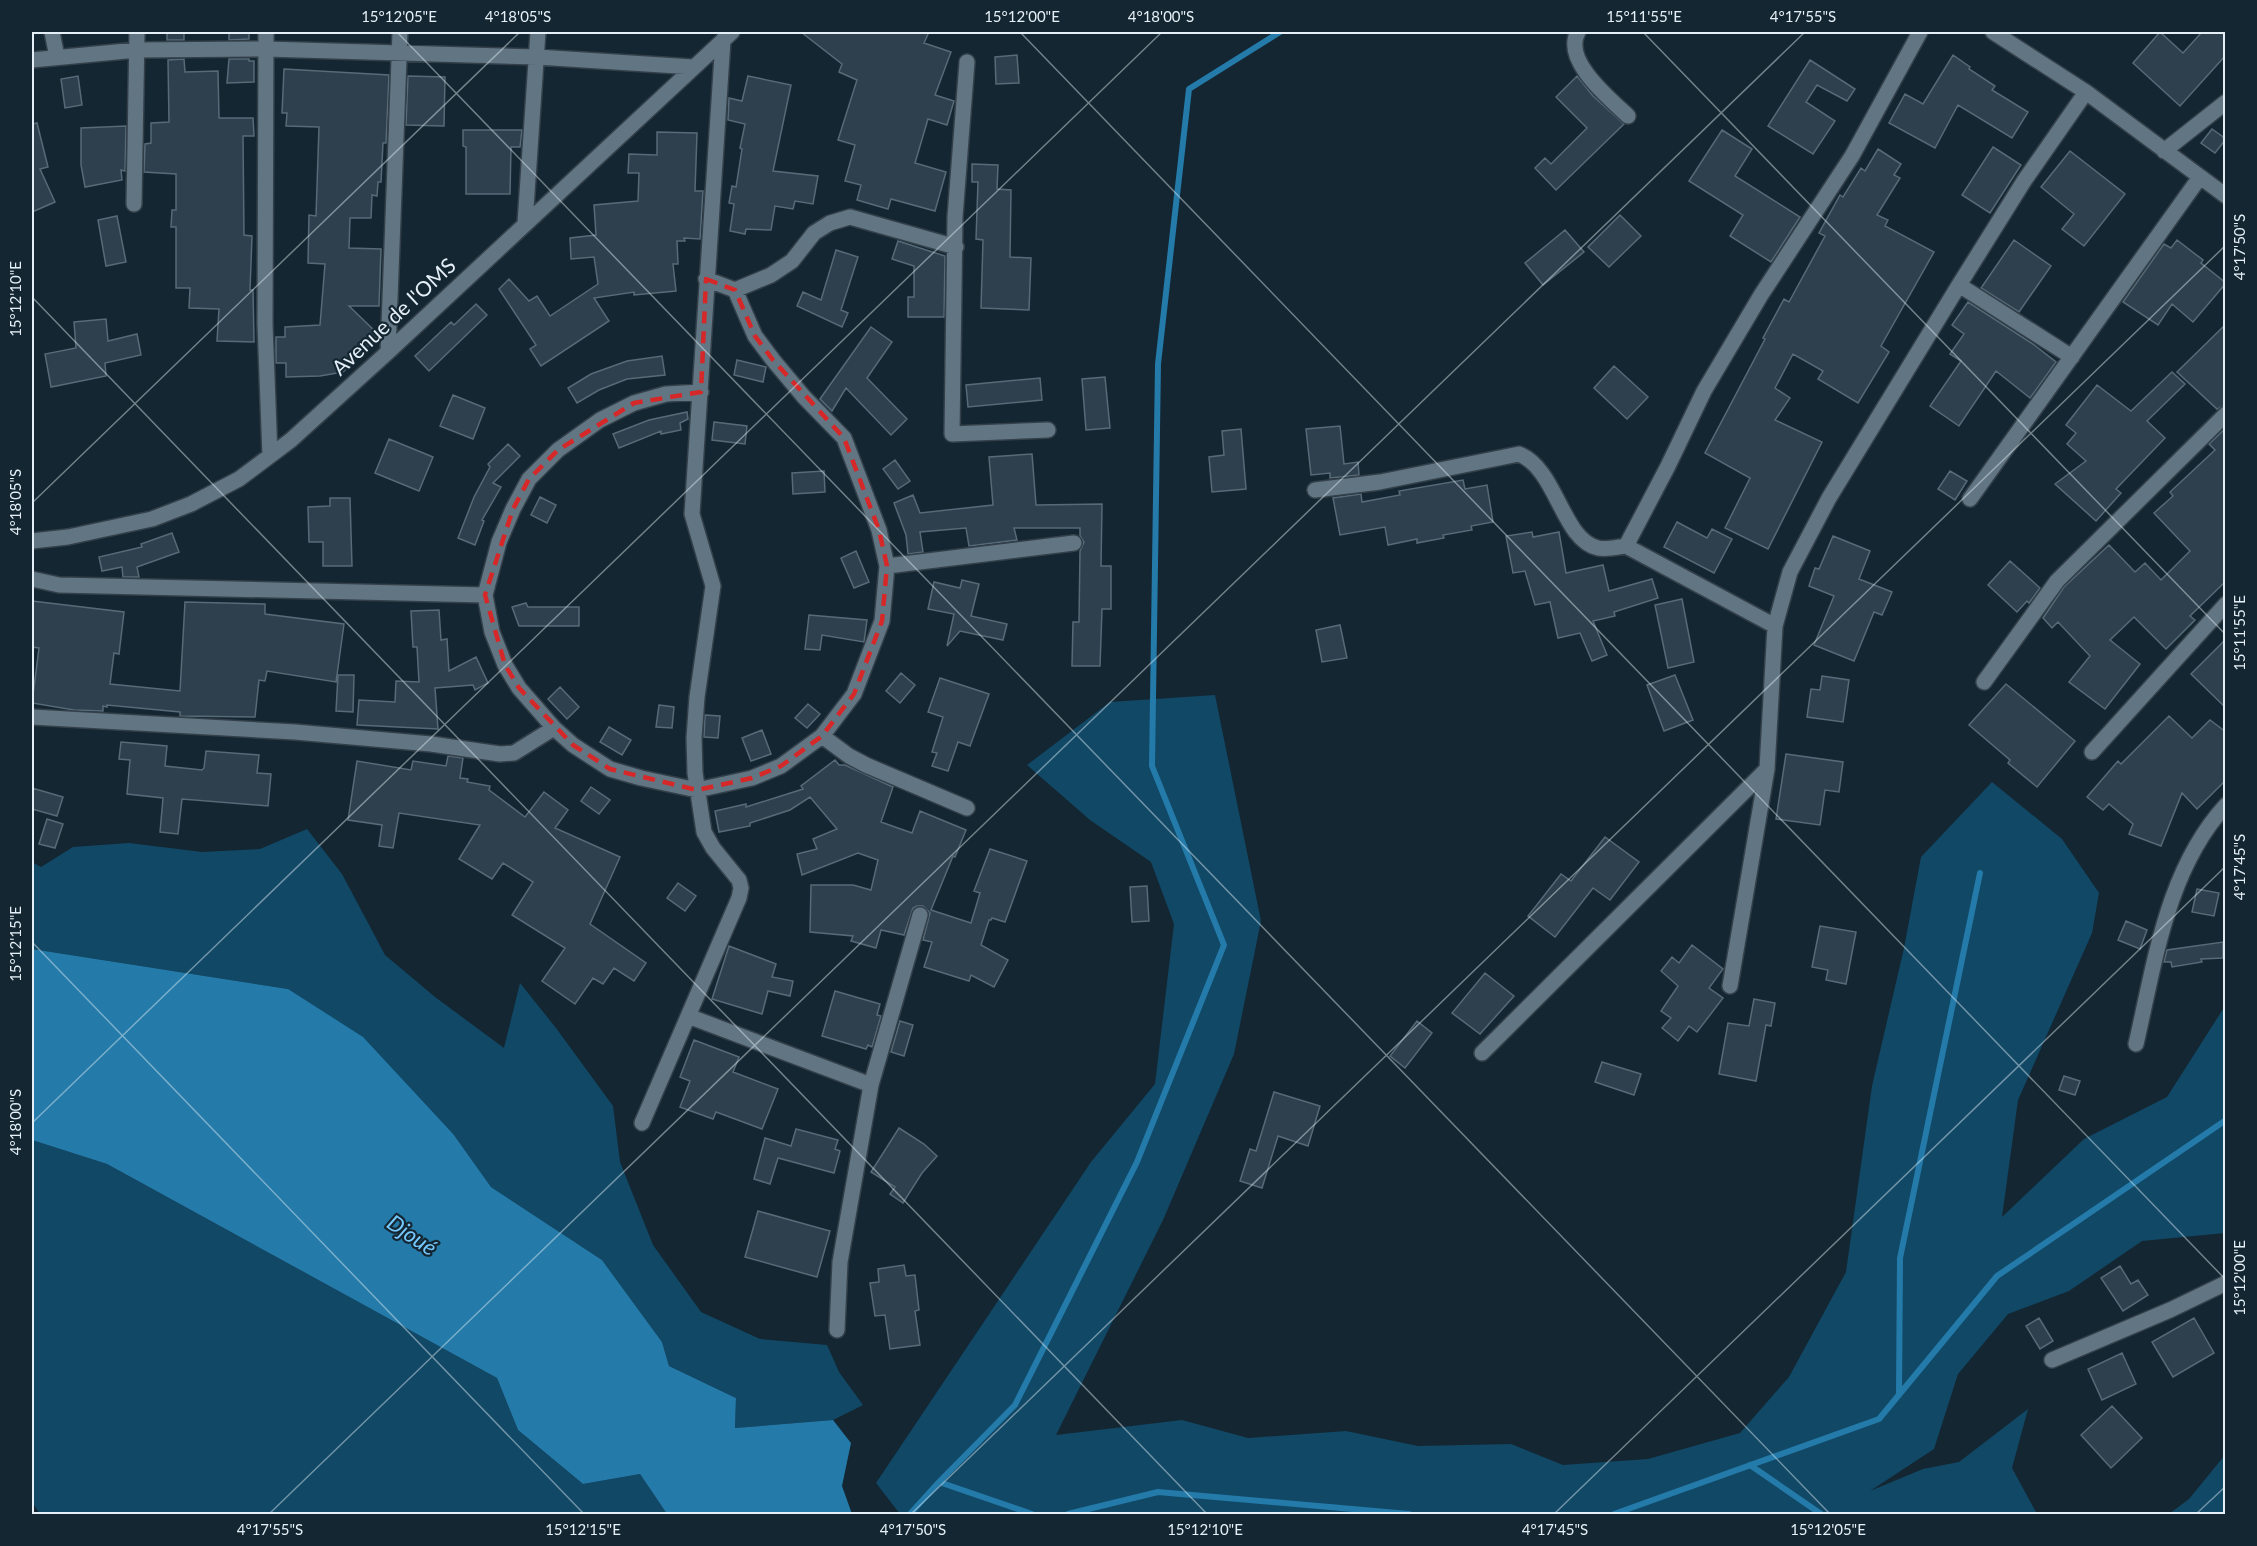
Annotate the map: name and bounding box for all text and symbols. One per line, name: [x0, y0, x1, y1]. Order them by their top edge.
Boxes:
text: 15°12'05"E: [361, 7, 437, 25]
text: 4°18'05"S: [485, 7, 551, 25]
text: 15°12'00"E: [984, 7, 1060, 25]
text: 4°18'00"S: [1128, 7, 1194, 25]
text: 15°11'55"E: [1606, 7, 1682, 25]
text: 4°17'55"S: [1770, 7, 1836, 25]
text: 4°17'50"S: [2230, 214, 2248, 280]
street label: Avenue de l'OMS: [326, 252, 460, 380]
text: 15°12'10"E: [6, 261, 24, 337]
text: 4°18'05"S: [6, 469, 24, 535]
text: 15°11'55"E: [2230, 595, 2248, 671]
text: 4°17'45"S: [2230, 834, 2248, 900]
text: 15°12'15"E: [6, 906, 24, 982]
text: 4°18'00"S: [6, 1089, 24, 1155]
water label: Djoué: [382, 1208, 442, 1261]
text: 15°12'00"E: [2230, 1240, 2248, 1316]
text: 4°17'55"S: [237, 1520, 303, 1538]
text: 15°12'15"E: [545, 1520, 621, 1538]
text: 4°17'50"S: [880, 1520, 946, 1538]
text: 15°12'10"E: [1167, 1520, 1243, 1538]
text: 4°17'45"S: [1522, 1520, 1588, 1538]
text: 15°12'05"E: [1790, 1520, 1866, 1538]

